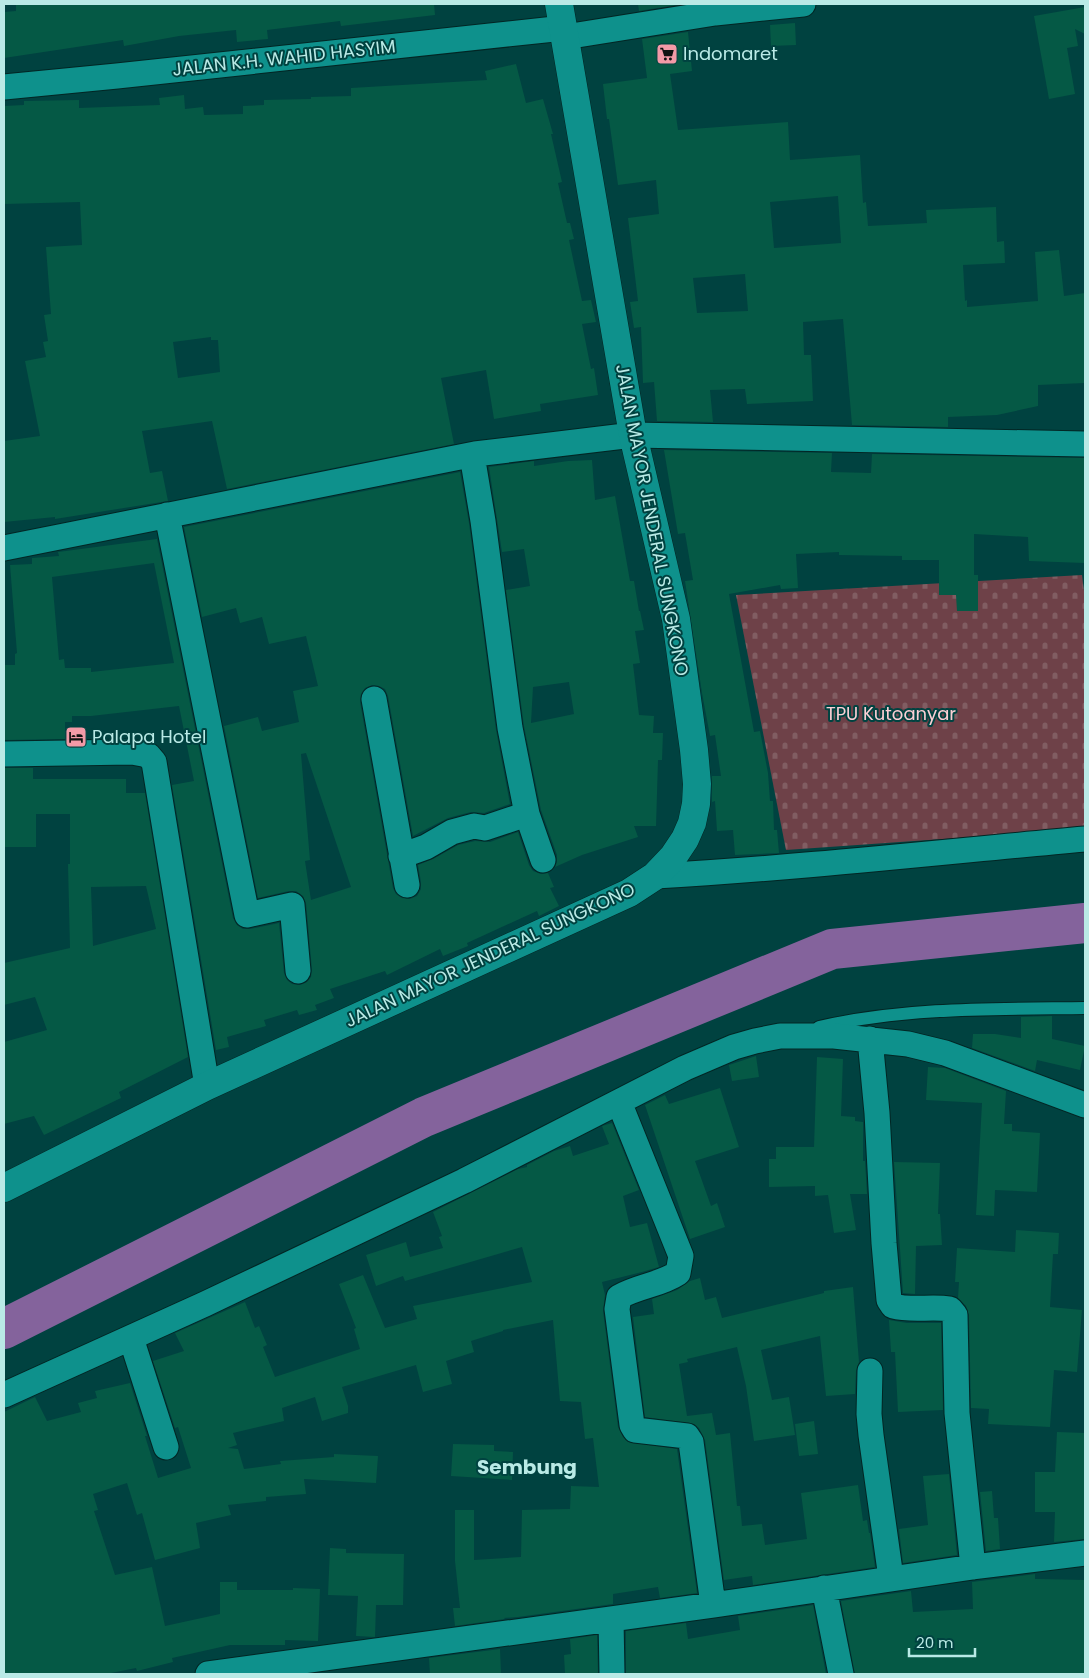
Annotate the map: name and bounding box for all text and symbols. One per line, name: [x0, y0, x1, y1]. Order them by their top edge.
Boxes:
street label: JALAN K.H. WAHID HASYIM: [171, 33, 397, 82]
place label: Indomaret: [683, 41, 778, 66]
supermarket icon: Indomaret: [655, 42, 679, 66]
street label: JALAN MAYOR JENDERAL SUNGKONO: [610, 362, 695, 678]
park label: TPU Kutoanyar: [826, 701, 956, 726]
place label: Palapa Hotel: [92, 724, 206, 749]
hotel icon: Palapa Hotel: [64, 725, 88, 749]
street label: JALAN MAYOR JENDERAL SUNGKONO: [341, 876, 639, 1033]
district label: Sembung: [477, 1453, 577, 1481]
scale bar: [909, 1626, 975, 1658]
text: 20 m: [916, 1632, 954, 1653]

